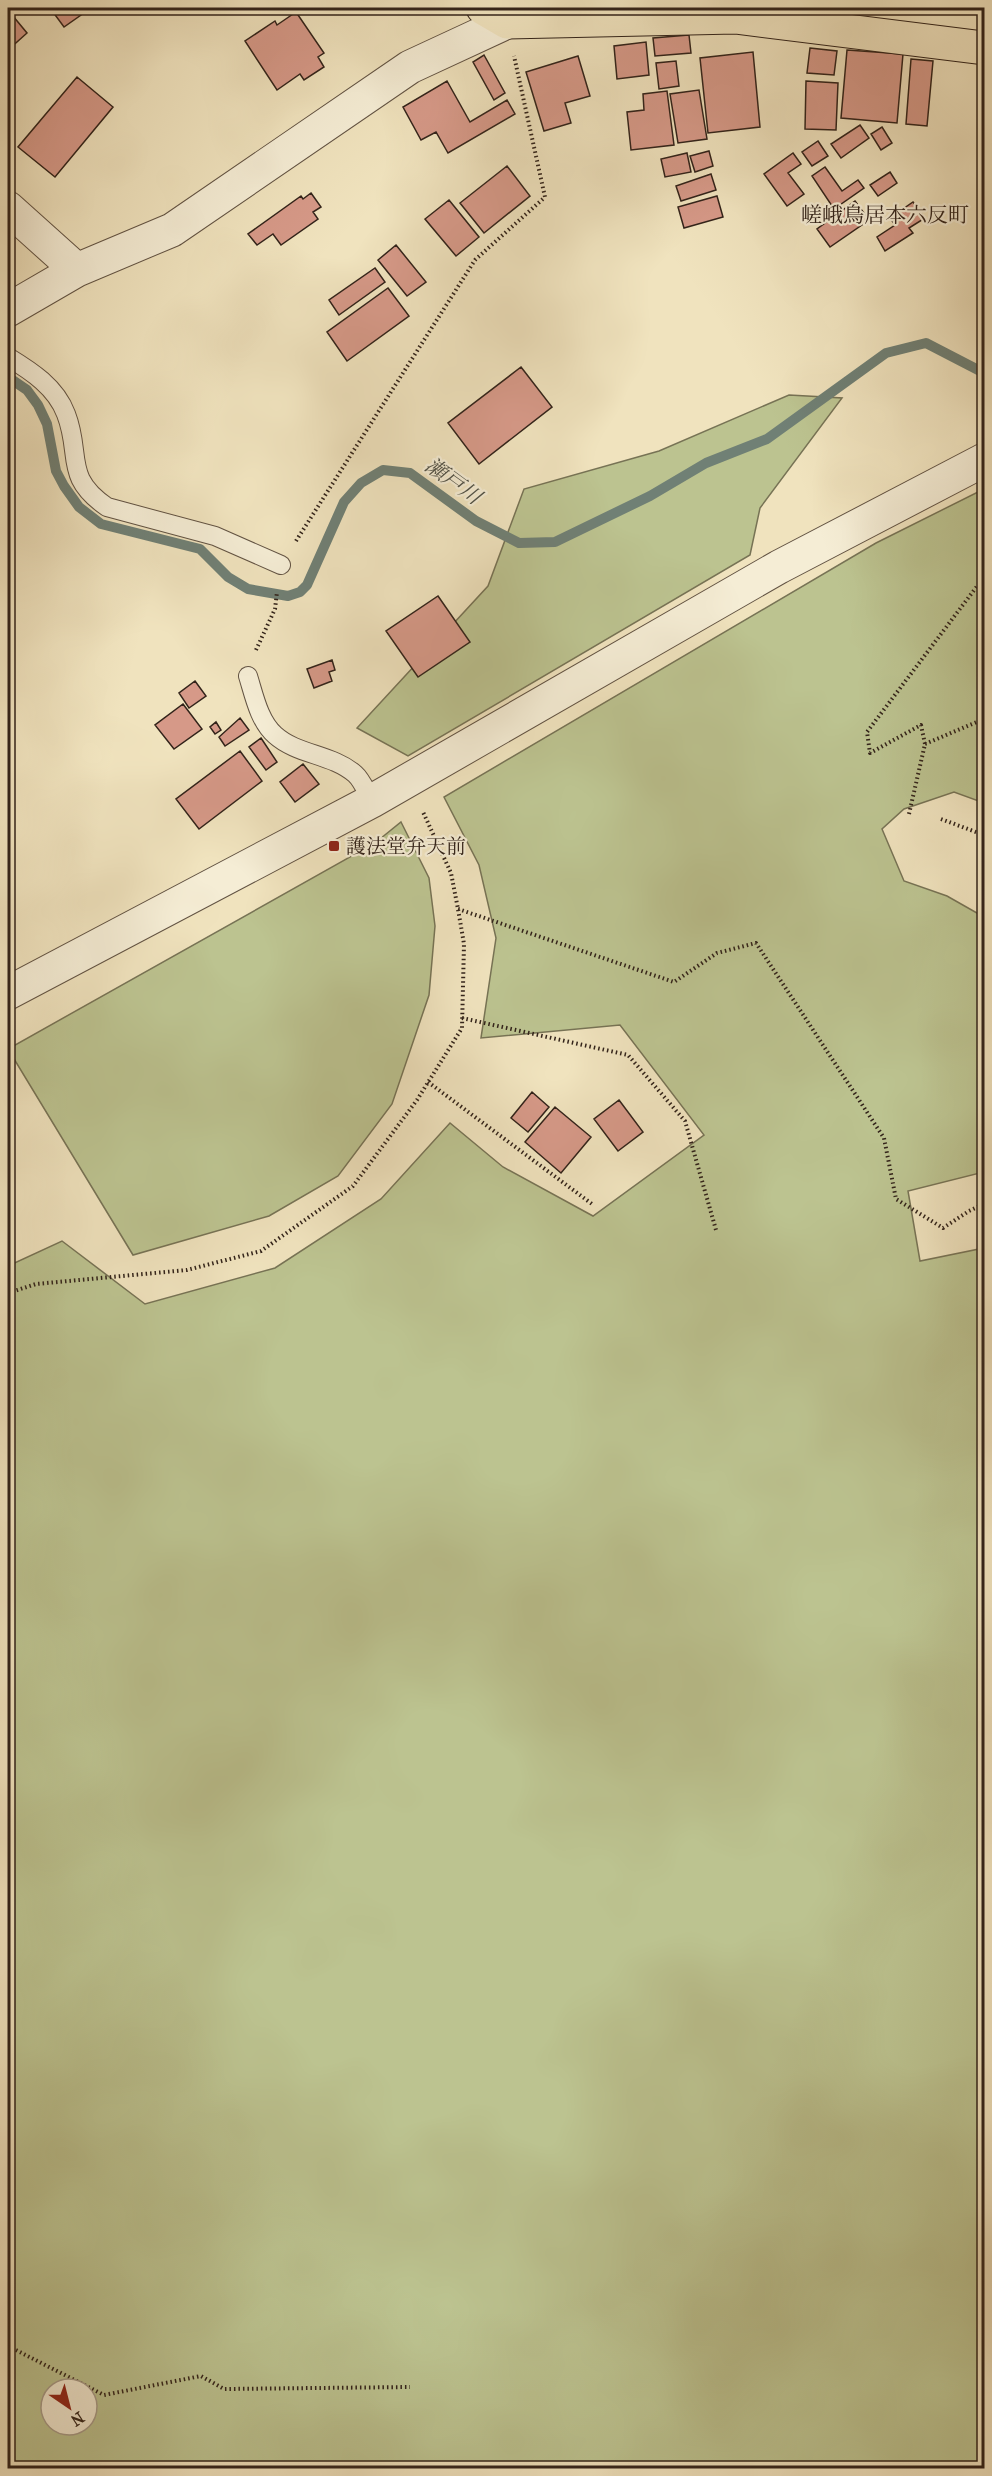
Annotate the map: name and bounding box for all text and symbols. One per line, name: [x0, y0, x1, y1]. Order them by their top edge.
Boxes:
district label: 嵯峨鳥居本六反町: [801, 203, 969, 227]
water label: 瀬戸川: [420, 453, 487, 510]
place label: 護法堂弁天前: [346, 835, 466, 858]
marker: 護法堂弁天前: [327, 839, 341, 853]
north arrow: [39, 2377, 99, 2437]
text: N: [66, 2408, 88, 2431]

